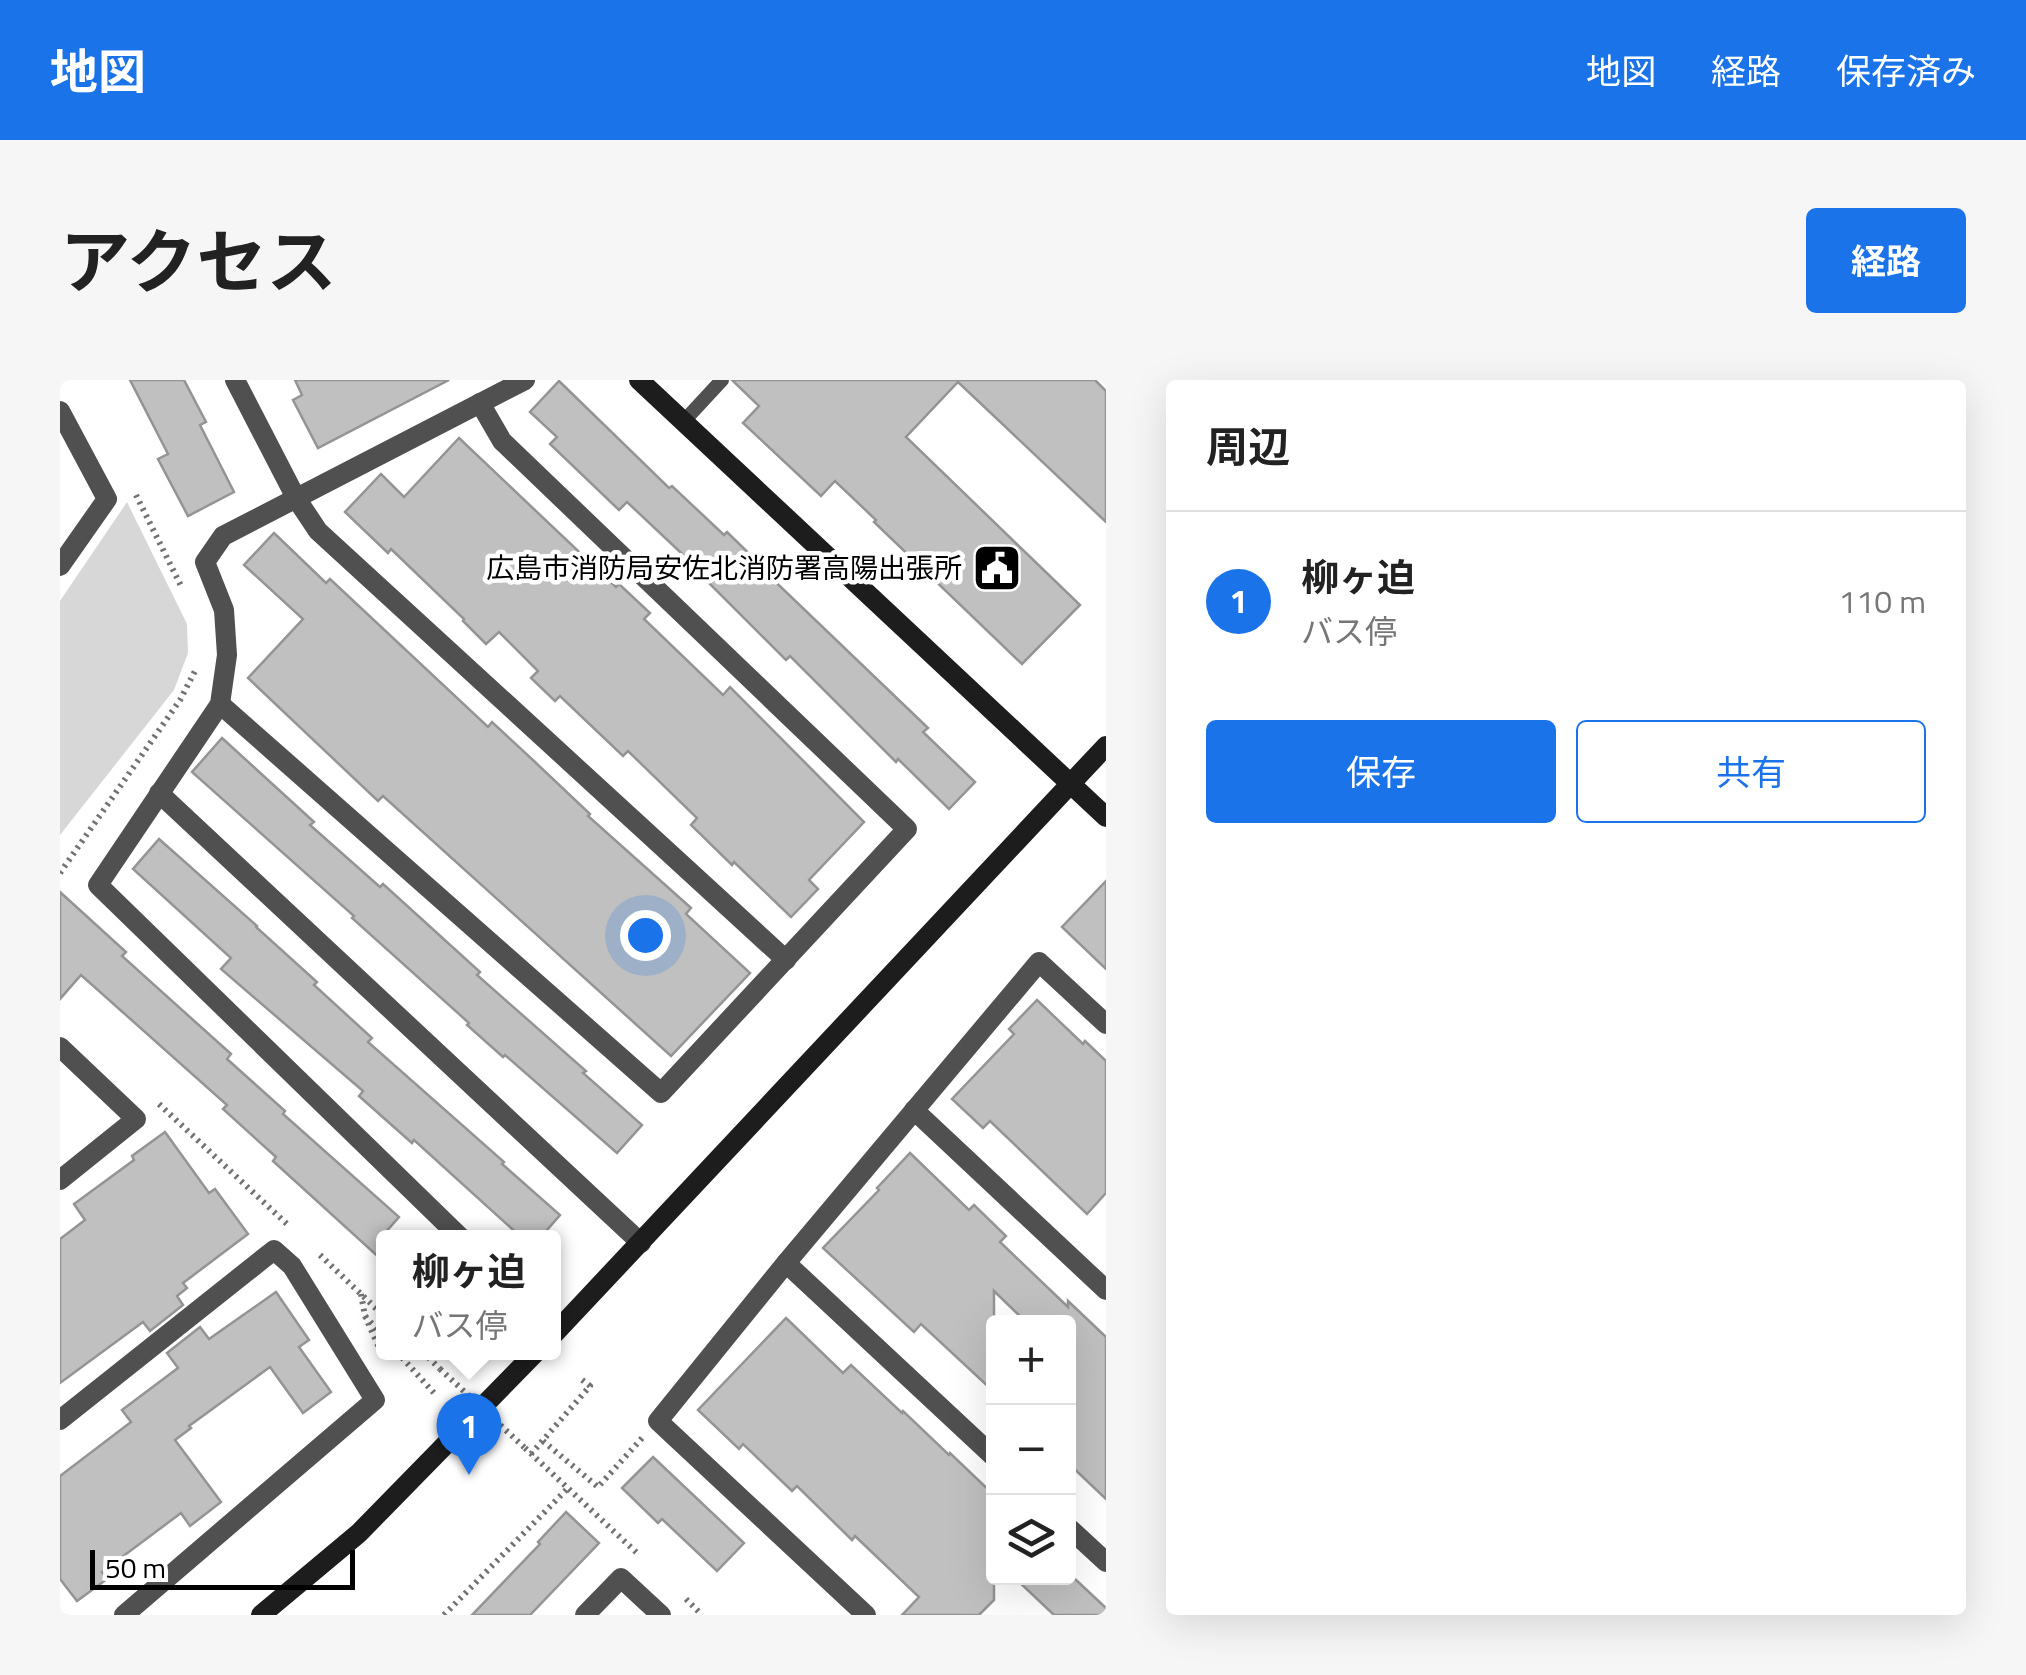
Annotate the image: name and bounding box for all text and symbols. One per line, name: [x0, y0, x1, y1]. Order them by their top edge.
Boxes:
text: 地図: [50, 35, 146, 108]
text: 地図: [1586, 44, 1656, 98]
text: 経路: [1711, 44, 1781, 98]
text: 保存済み: [1836, 44, 1976, 98]
text: アクセス: [60, 208, 337, 314]
button: 経路: [1806, 208, 1966, 313]
text: 周辺: [1206, 414, 1290, 478]
public building icon: 広島市消防局安佐北消防署高陽出張所: [971, 542, 1023, 594]
place label: 広島市消防局安佐北消防署高陽出張所: [486, 546, 962, 589]
text: 柳ヶ迫: [1301, 548, 1415, 606]
text: 1: [1230, 577, 1247, 625]
text: 110 m: [1838, 577, 1926, 625]
text: バス停: [1301, 607, 1397, 655]
button: 保存: [1206, 720, 1556, 823]
button: 共有: [1576, 720, 1926, 823]
your location: [620, 910, 671, 961]
popup: [376, 1230, 561, 1360]
text: 柳ヶ迫: [411, 1242, 526, 1300]
text: バス停: [411, 1301, 508, 1349]
map controls: [986, 1315, 1076, 1585]
button: +: [986, 1315, 1076, 1405]
pin: 1: [436, 1392, 502, 1475]
button: −: [986, 1405, 1076, 1495]
button: layers: [986, 1495, 1076, 1585]
scale bar: [90, 1545, 355, 1590]
text: 50 m: [105, 1546, 166, 1589]

